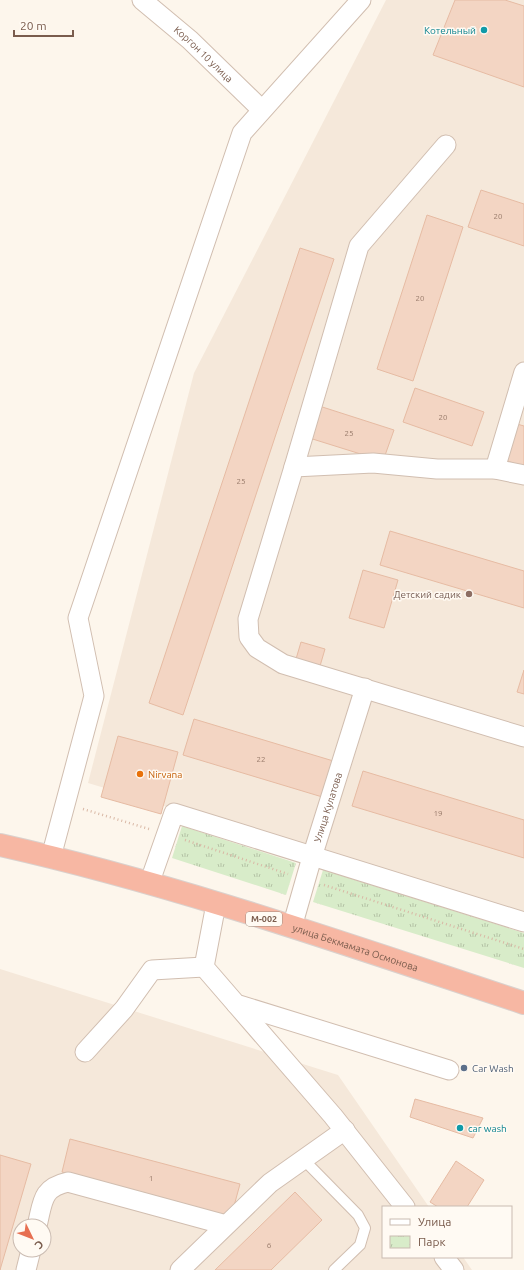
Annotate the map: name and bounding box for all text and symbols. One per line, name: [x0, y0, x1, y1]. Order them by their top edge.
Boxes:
scale bar: [14, 12, 73, 38]
text: 20 m: [20, 19, 47, 32]
street label: Коргон 10 улица: [172, 24, 235, 84]
place label: Котельный: [424, 25, 476, 36]
marker: Котельный: [479, 25, 489, 35]
house number: 20: [493, 212, 503, 221]
house number: 20: [415, 294, 425, 303]
house number: 20: [438, 413, 448, 422]
house number: 25: [344, 429, 354, 438]
house number: 25: [236, 477, 246, 486]
place label: Детский садик: [393, 589, 461, 600]
marker: Детский садик: [464, 589, 474, 599]
house number: 22: [256, 755, 266, 764]
marker: Nirvana: [135, 769, 145, 779]
place label: Nirvana: [148, 769, 182, 780]
street label: Улица Кулатова: [312, 771, 344, 843]
house number: 19: [433, 809, 443, 818]
road number: M-002: [246, 912, 282, 926]
street label: улица Бекмамата Осмонова: [291, 922, 420, 973]
marker: Car Wash: [459, 1063, 469, 1073]
place label: Car Wash: [472, 1063, 514, 1074]
marker: car wash: [455, 1123, 465, 1133]
place label: car wash: [468, 1123, 507, 1134]
house number: 1: [149, 1174, 153, 1183]
legend: [382, 1206, 512, 1258]
text: Улица: [418, 1215, 451, 1228]
north arrow: [12, 1218, 52, 1258]
text: Парк: [418, 1235, 446, 1248]
text: С: [33, 1238, 46, 1251]
house number: 6: [267, 1241, 272, 1250]

